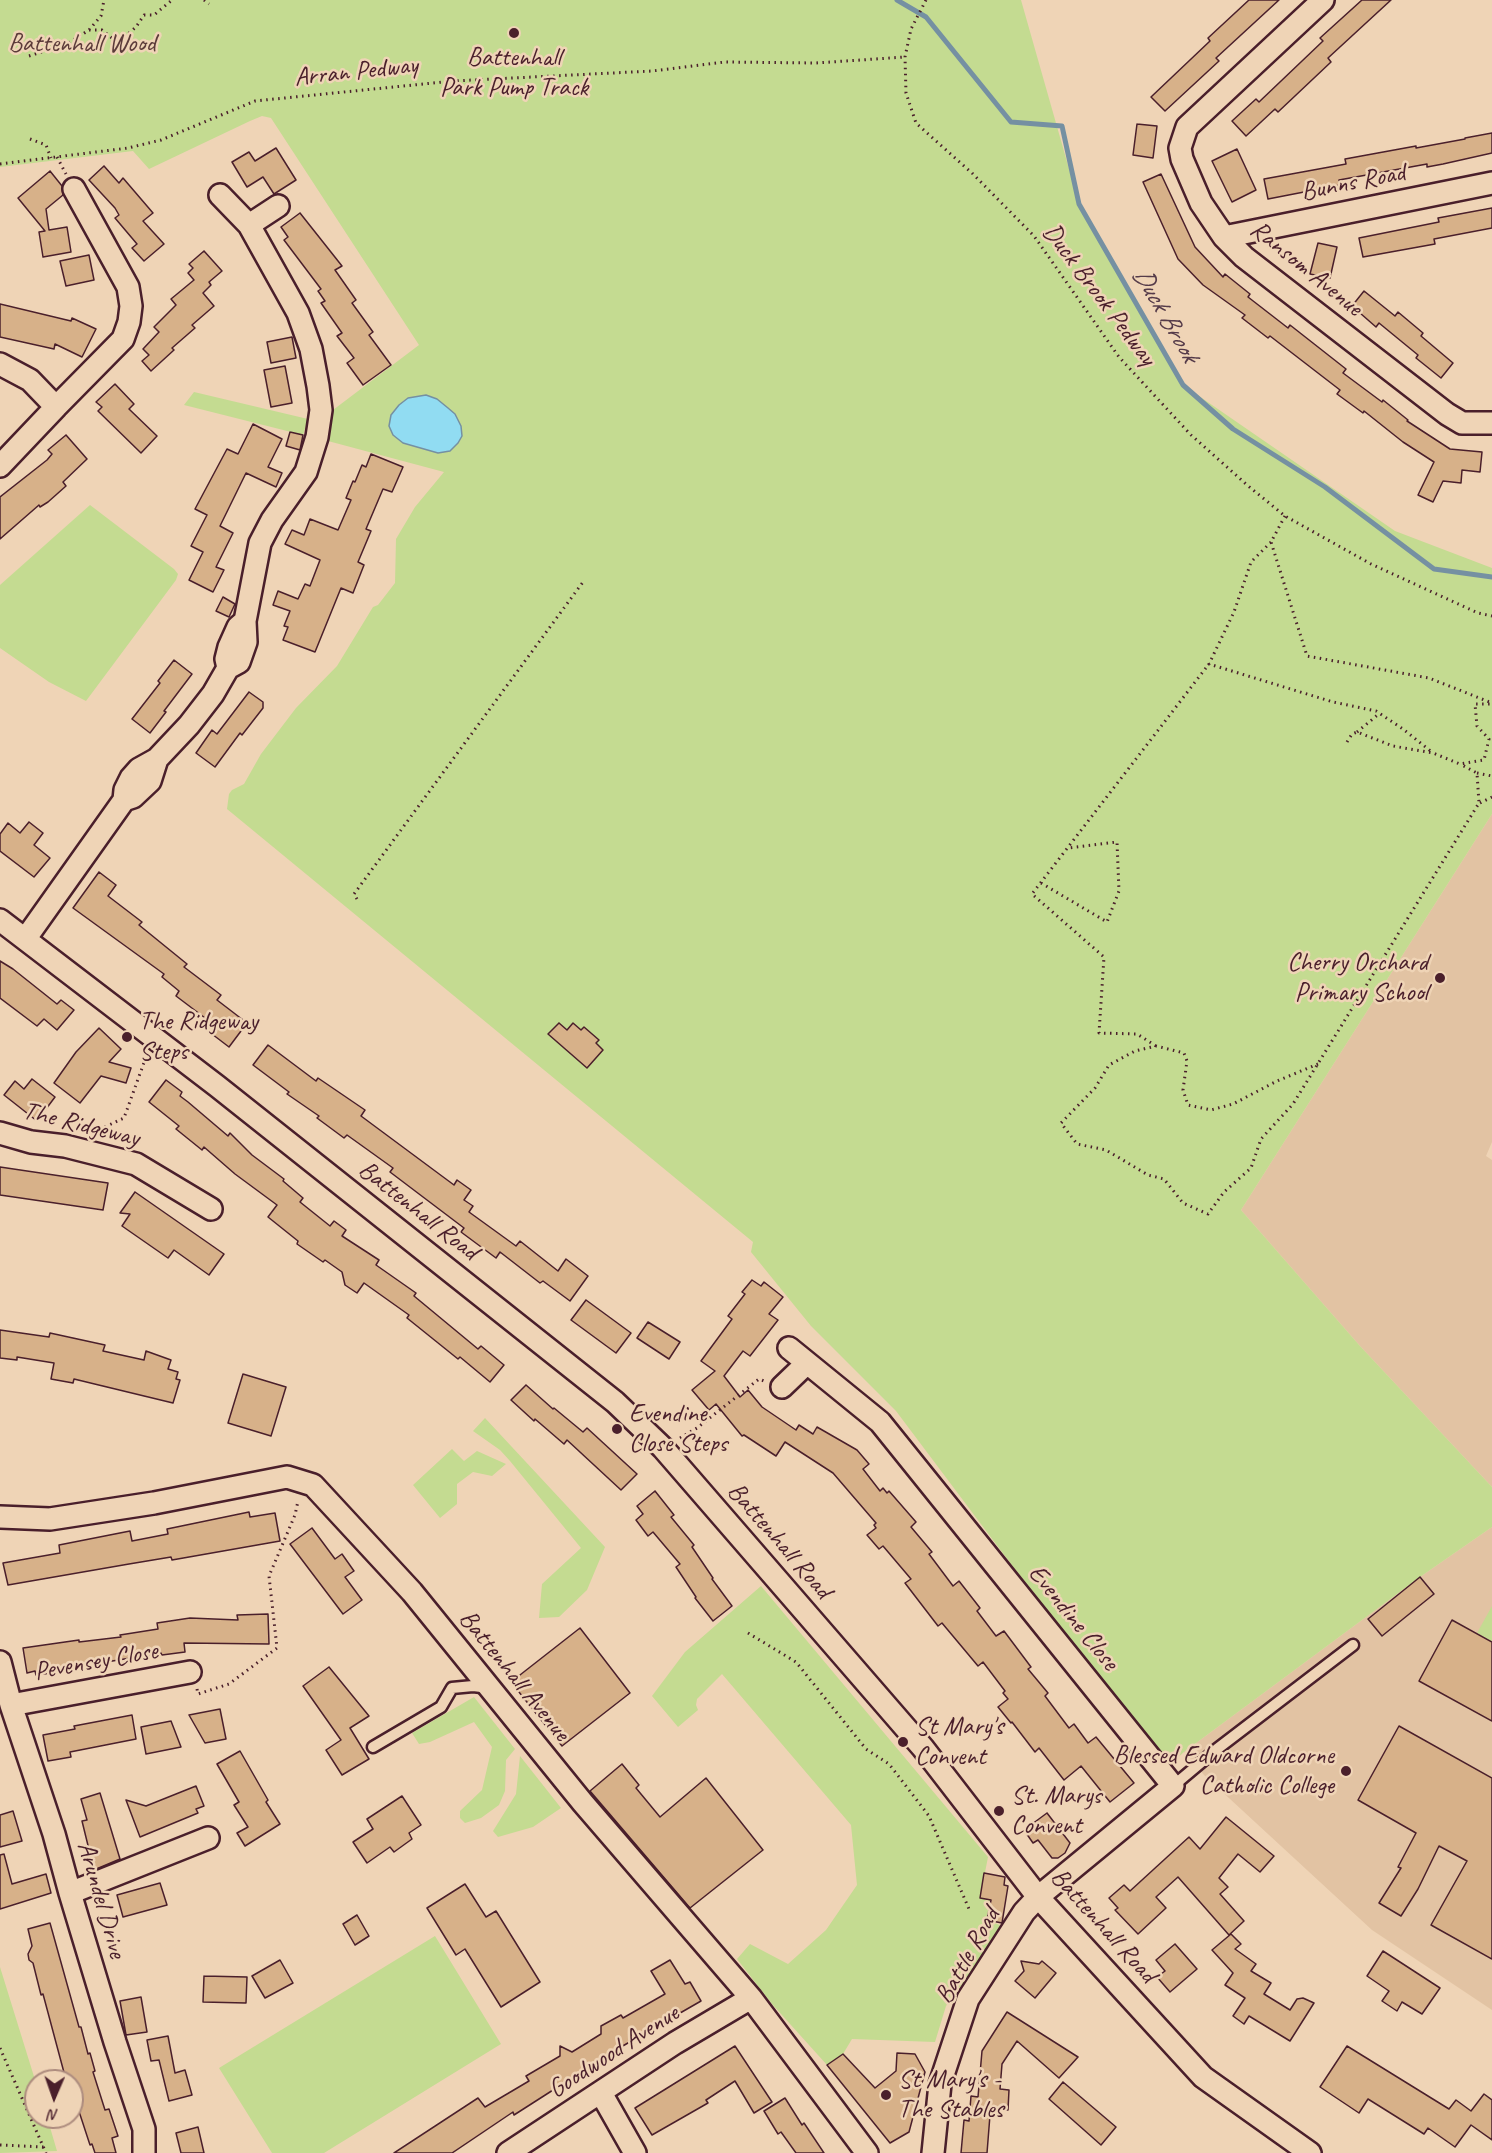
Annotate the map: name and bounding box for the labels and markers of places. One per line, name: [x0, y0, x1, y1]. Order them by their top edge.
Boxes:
marker: Battenhall Park Pump Track: [507, 26, 521, 40]
place label: Battenhall Park Pump Track: [440, 42, 588, 104]
place label: Cherry Orchard Primary School: [1287, 947, 1428, 1008]
marker: Cherry Orchard Primary School: [1433, 971, 1447, 985]
place label: The Ridgeway Steps: [139, 1006, 258, 1068]
marker: The Ridgeway Steps: [120, 1030, 134, 1044]
place label: Evendine Close Steps: [629, 1398, 727, 1460]
marker: Evendine Close Steps: [610, 1422, 624, 1436]
place label: St Mary's Convent: [915, 1711, 1003, 1772]
marker: St Mary's Convent: [896, 1735, 910, 1749]
place label: Blessed Edward Oldcorne Catholic College: [1114, 1740, 1334, 1802]
marker: Blessed Edward Oldcorne Catholic College: [1339, 1764, 1353, 1778]
place label: St. Marys Convent: [1011, 1780, 1101, 1841]
marker: St. Marys Convent: [992, 1804, 1006, 1818]
place label: St Mary's - The Stables: [898, 2064, 1003, 2126]
marker: St Mary's - The Stables: [879, 2088, 893, 2102]

